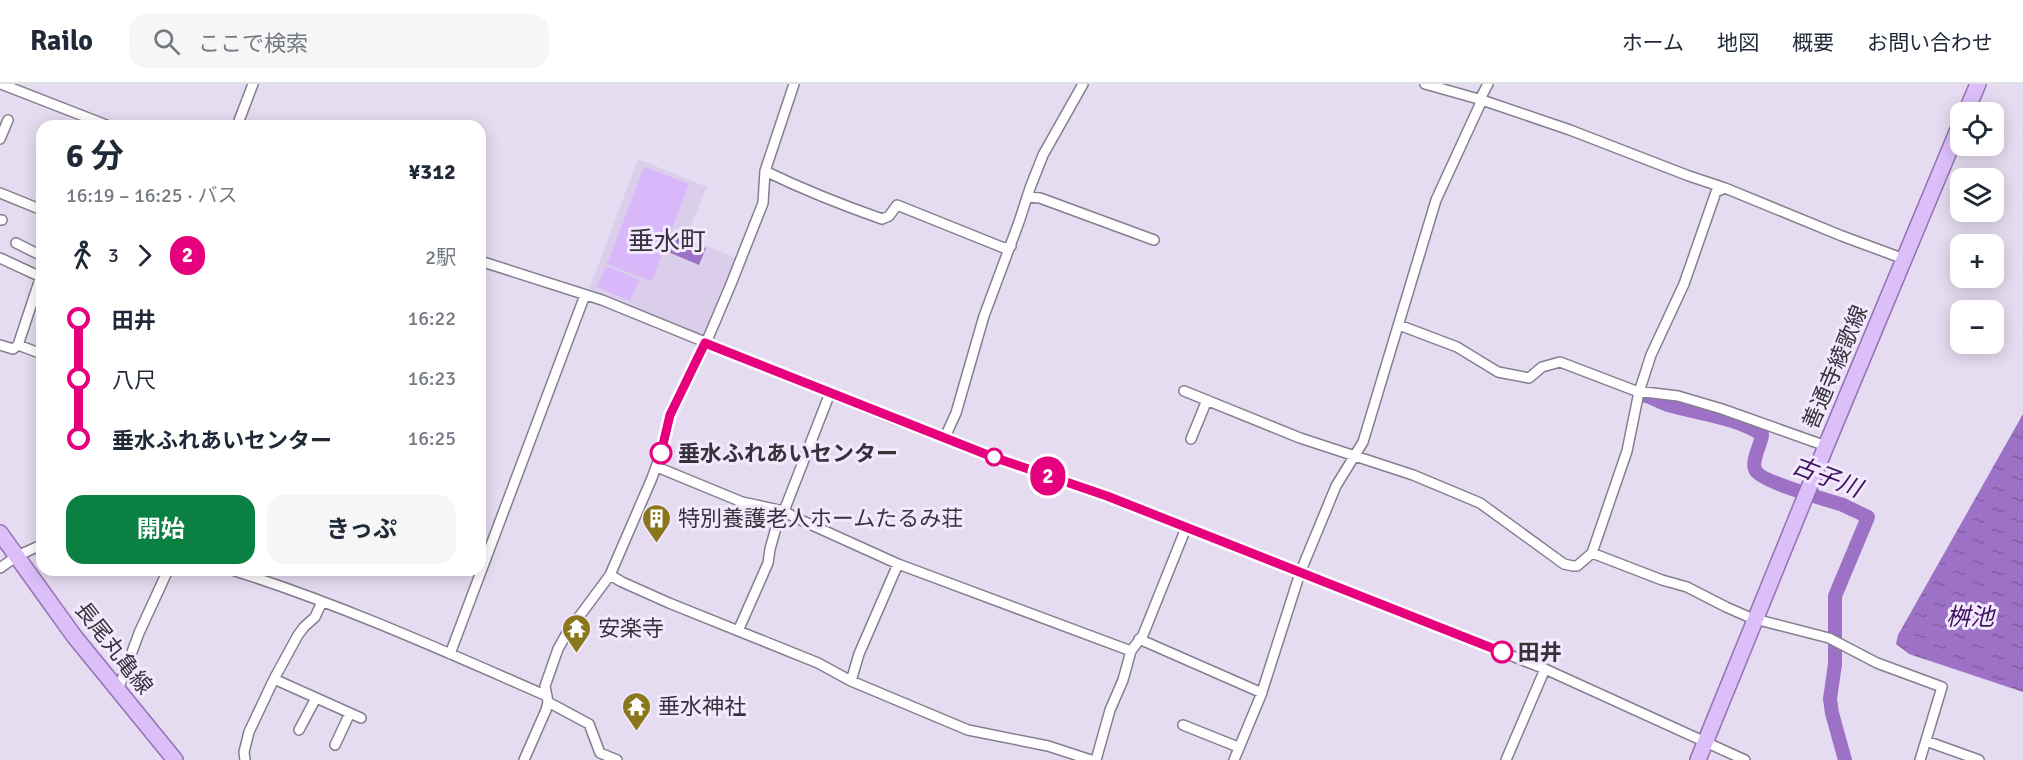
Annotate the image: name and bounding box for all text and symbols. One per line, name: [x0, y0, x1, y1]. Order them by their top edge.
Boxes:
search box: [129, 14, 549, 68]
text: Railo: [30, 24, 93, 58]
icon: search: [150, 25, 183, 58]
text: ここで検索: [198, 30, 308, 57]
text: ホーム: [1622, 30, 1684, 56]
text: 地図: [1717, 30, 1759, 56]
text: 概要: [1792, 30, 1834, 56]
text: お問い合わせ: [1867, 30, 1993, 56]
map controls: [1950, 102, 2004, 354]
button: locate: [1950, 102, 2004, 156]
text: 6 分: [66, 136, 124, 177]
text: ¥312: [408, 158, 456, 185]
button: layers: [1950, 168, 2004, 222]
text: 16:19 – 16:25 · バス: [66, 183, 237, 208]
district label: 垂水町: [628, 226, 706, 258]
button: +: [1950, 234, 2004, 288]
icon: walk: [66, 239, 99, 272]
icon: forward: [128, 239, 161, 272]
text: 2: [182, 242, 193, 268]
text: 3: [108, 243, 119, 268]
text: 2駅: [425, 245, 456, 270]
button: −: [1950, 300, 2004, 354]
street label: 善通寺綾歌線: [1797, 301, 1873, 433]
text: 16:22: [407, 306, 456, 331]
text: 田井: [112, 307, 156, 334]
text: 16:23: [407, 366, 456, 391]
text: 八尺: [112, 367, 156, 394]
text: 16:25: [407, 426, 456, 451]
text: 垂水ふれあいセンター: [112, 427, 332, 454]
place label: 垂水ふれあいセンター: [678, 440, 898, 467]
marker: 垂水ふれあいセンター: [650, 442, 672, 464]
unlabelled marker: [985, 448, 1003, 466]
water label: 古子川: [1788, 450, 1869, 505]
line badge: 2: [1028, 456, 1068, 496]
text: 2: [1042, 463, 1054, 489]
button: 開始: [66, 495, 255, 564]
button: きっぷ: [267, 495, 456, 564]
building icon: 特別養護老人ホームたるみ荘: [641, 502, 673, 544]
place label: 特別養護老人ホームたるみ荘: [678, 505, 963, 532]
street label: 長尾丸亀線: [69, 596, 159, 700]
water label: 桝池: [1946, 602, 1996, 632]
temple icon: 安楽寺: [561, 612, 593, 654]
place label: 安楽寺: [598, 615, 664, 642]
place label: 田井: [1518, 639, 1562, 666]
marker: 田井: [1491, 641, 1513, 663]
temple icon: 垂水神社: [621, 690, 653, 732]
place label: 垂水神社: [658, 693, 746, 720]

